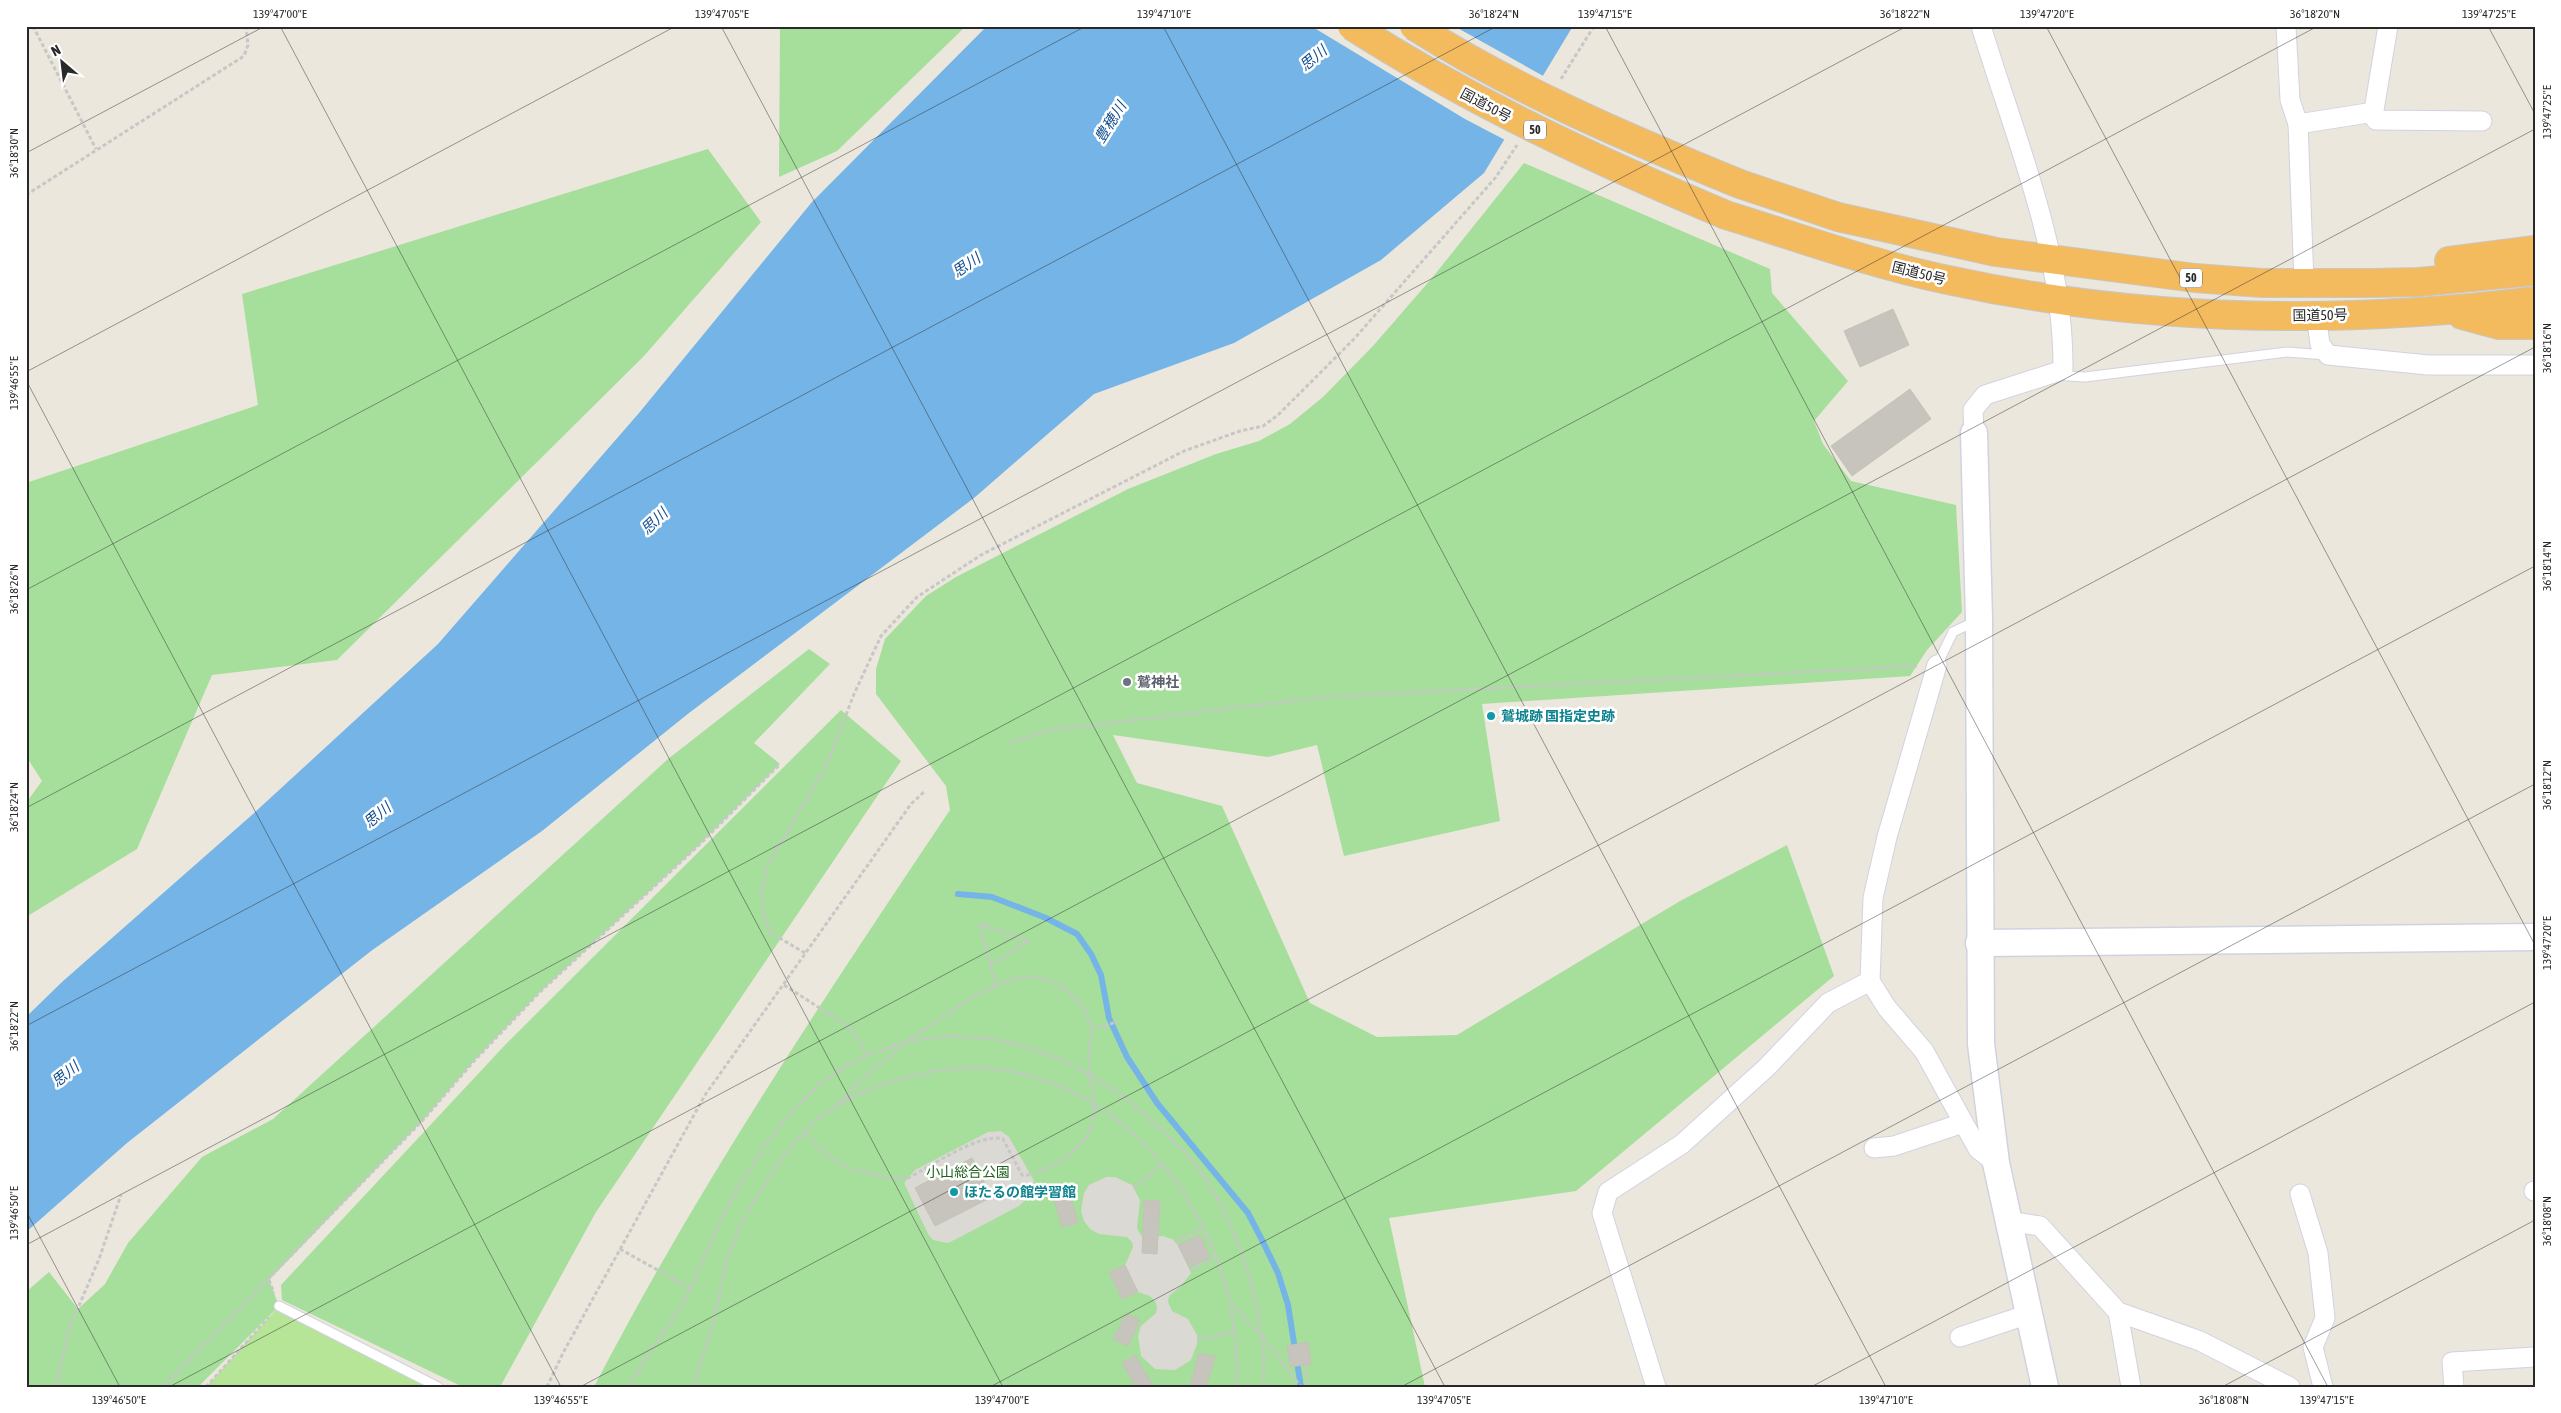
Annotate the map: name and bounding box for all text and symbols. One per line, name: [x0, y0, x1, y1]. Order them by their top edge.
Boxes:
text: 139°47'00"E: [253, 7, 307, 21]
text: 139°47'05"E: [695, 7, 749, 21]
text: 139°47'10"E: [1137, 7, 1191, 21]
text: 36°18'24"N: [1469, 7, 1519, 21]
text: 139°47'15"E: [1578, 7, 1632, 21]
text: 36°18'22"N: [1880, 7, 1930, 21]
text: 139°47'20"E: [2020, 7, 2074, 21]
text: 36°18'20"N: [2290, 7, 2340, 21]
text: 139°47'25"E: [2462, 7, 2516, 21]
north arrow: [38, 38, 88, 88]
water label: 思川: [1296, 41, 1331, 74]
text: N: [48, 42, 63, 60]
street label: 国道50号: [1458, 85, 1514, 125]
text: 139°47'25"E: [2540, 85, 2554, 139]
water label: 豊穂川: [1091, 97, 1130, 146]
road number: 50: [1524, 120, 1546, 140]
text: 36°18'30"N: [7, 128, 21, 178]
water label: 思川: [949, 248, 985, 281]
street label: 国道50号: [1890, 259, 1948, 287]
road number: 50: [2180, 268, 2202, 288]
street label: 国道50号: [2292, 307, 2348, 323]
text: 36°18'16"N: [2540, 323, 2554, 373]
text: 139°46'55"E: [7, 356, 21, 410]
water label: 思川: [637, 503, 672, 538]
text: 36°18'14"N: [2540, 541, 2554, 591]
text: 36°18'26"N: [7, 564, 21, 614]
place label: 鷲神社: [1137, 674, 1179, 690]
marker: 鷲神社: [1121, 676, 1133, 688]
place label: 鷲城跡 国指定史跡: [1501, 708, 1615, 724]
marker: 鷲城跡 国指定史跡: [1485, 710, 1497, 722]
text: 36°18'12"N: [2540, 760, 2554, 810]
text: 36°18'24"N: [7, 782, 21, 832]
water label: 思川: [360, 798, 395, 831]
text: 139°47'20"E: [2540, 916, 2554, 970]
text: 36°18'22"N: [7, 1001, 21, 1051]
water label: 思川: [48, 1057, 84, 1090]
park label: 小山総合公園: [926, 1164, 1010, 1180]
place label: ほたるの館学習館: [964, 1184, 1076, 1200]
text: 139°46'50"E: [7, 1186, 21, 1240]
marker: ほたるの館学習館: [948, 1186, 960, 1198]
text: 36°18'08"N: [2540, 1196, 2554, 1246]
text: 139°46'50"E: [92, 1393, 146, 1407]
text: 139°46'55"E: [534, 1393, 588, 1407]
text: 139°47'00"E: [975, 1393, 1029, 1407]
text: 139°47'05"E: [1417, 1393, 1471, 1407]
text: 139°47'10"E: [1859, 1393, 1913, 1407]
text: 36°18'08"N: [2199, 1393, 2249, 1407]
text: 139°47'15"E: [2300, 1393, 2354, 1407]

